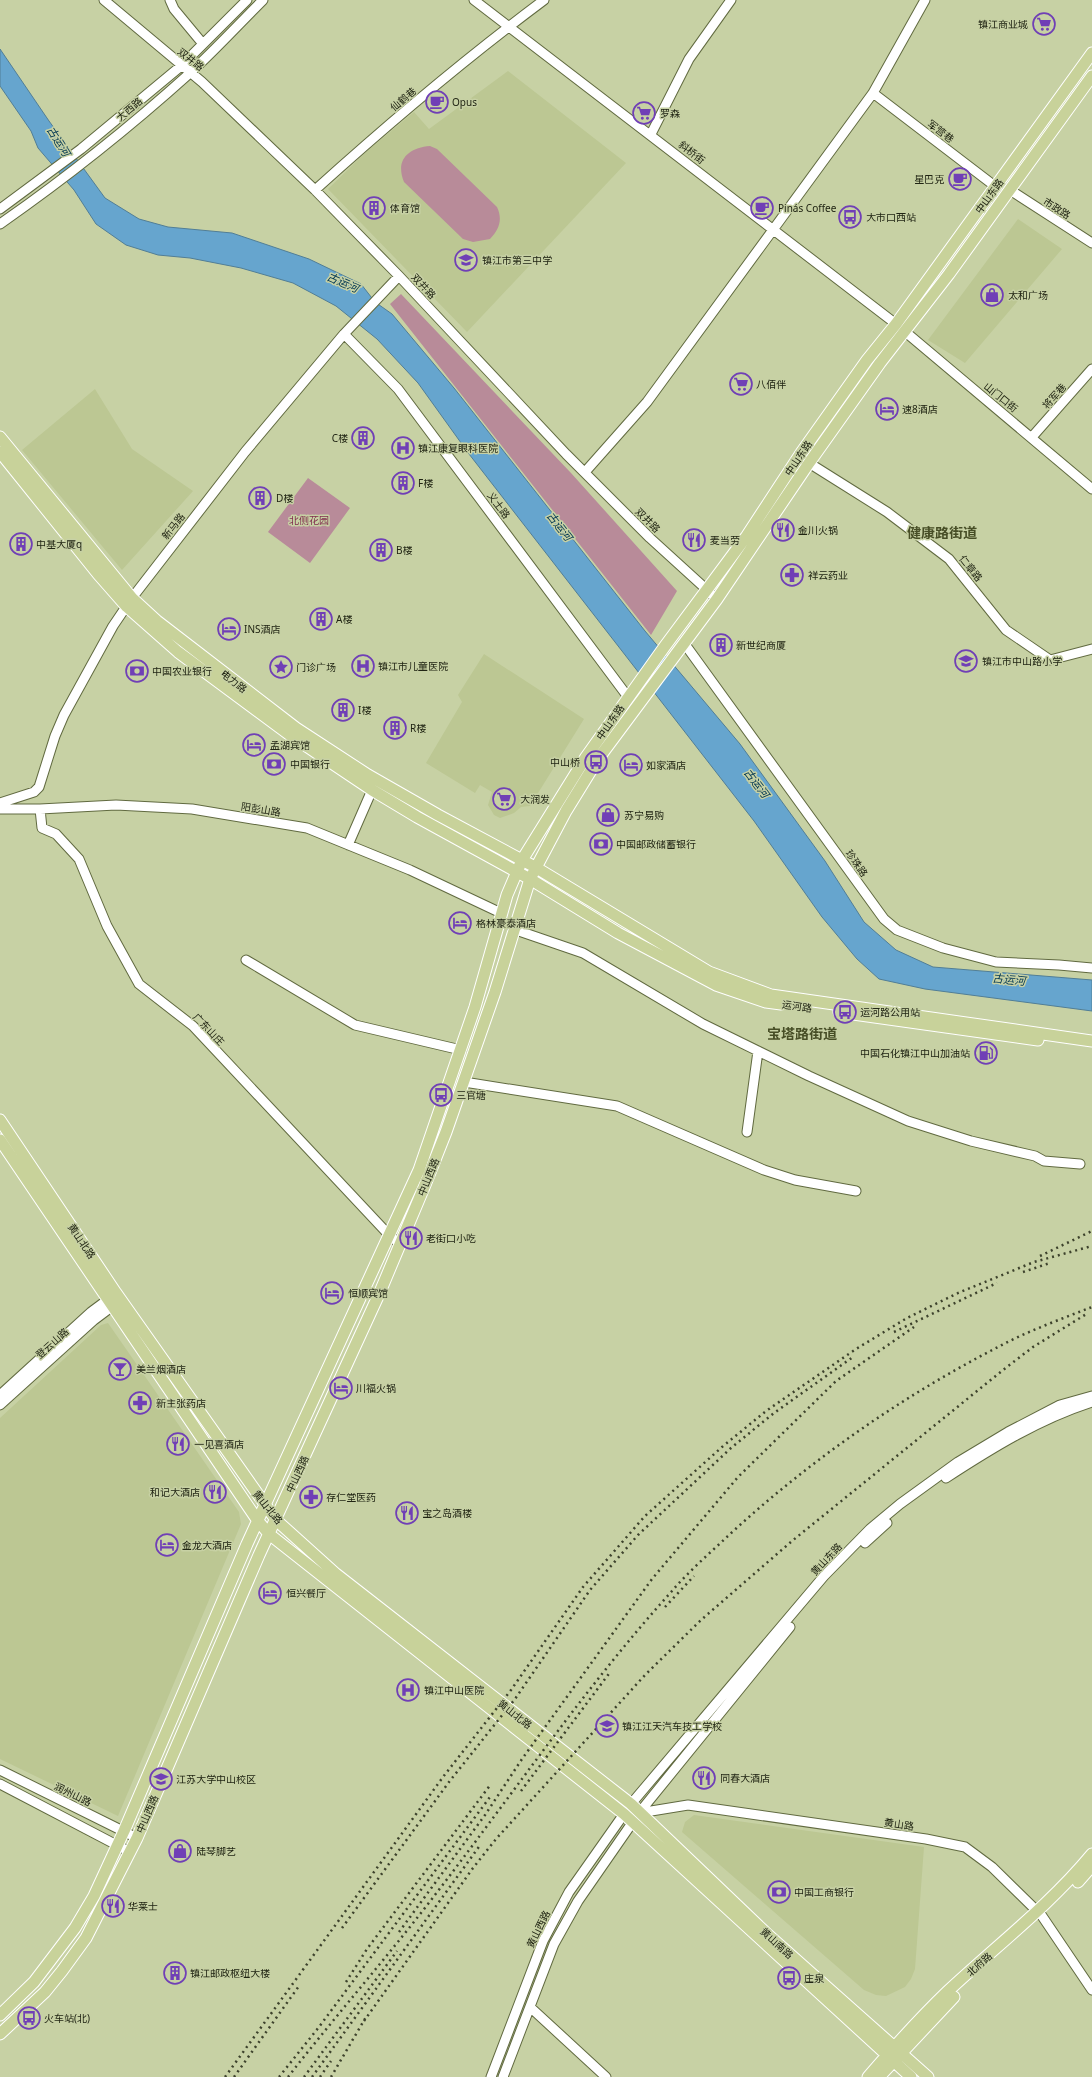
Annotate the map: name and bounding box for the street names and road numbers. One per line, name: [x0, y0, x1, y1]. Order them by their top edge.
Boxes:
street label: 双井路: [175, 44, 207, 74]
street label: 仙鹤巷: [387, 84, 419, 114]
street label: 大西路: [113, 94, 145, 124]
street label: 军营巷: [925, 116, 957, 146]
street label: 斜桥街: [676, 137, 708, 167]
street label: 中山东路: [972, 176, 1006, 216]
street label: 市政路: [1041, 194, 1073, 222]
street label: 双井路: [409, 270, 439, 302]
street label: 山门口街: [981, 379, 1021, 415]
street label: 将军巷: [1039, 380, 1069, 412]
street label: 中山东路: [781, 438, 815, 478]
street label: 义土路: [484, 489, 514, 521]
street label: 双井路: [632, 504, 664, 536]
street label: 新马路: [158, 510, 188, 542]
street label: 仁章路: [956, 552, 986, 584]
street label: 电力路: [218, 666, 250, 696]
street label: 中山东路: [593, 702, 627, 742]
street label: 阳彭山路: [240, 799, 282, 819]
street label: 珍珠路: [843, 847, 871, 879]
street label: 运河路: [781, 997, 813, 1015]
street label: 广东山庄: [190, 1010, 228, 1048]
street label: 中山西路: [414, 1156, 442, 1198]
street label: 黄山北路: [65, 1221, 99, 1261]
street label: 登云山路: [32, 1324, 72, 1362]
street label: 中山西路: [282, 1453, 312, 1495]
street label: 黄山北路: [250, 1487, 286, 1527]
street label: 黄山东路: [807, 1540, 845, 1578]
street label: 黄山北路: [495, 1696, 535, 1732]
street label: 润州山路: [52, 1779, 94, 1809]
street label: 中山西路: [133, 1793, 161, 1835]
street label: 黄山路: [883, 1815, 915, 1833]
street label: 黄山西路: [523, 1908, 553, 1950]
street label: 黄山南路: [757, 1924, 797, 1962]
street label: 北府路: [963, 1949, 995, 1979]

